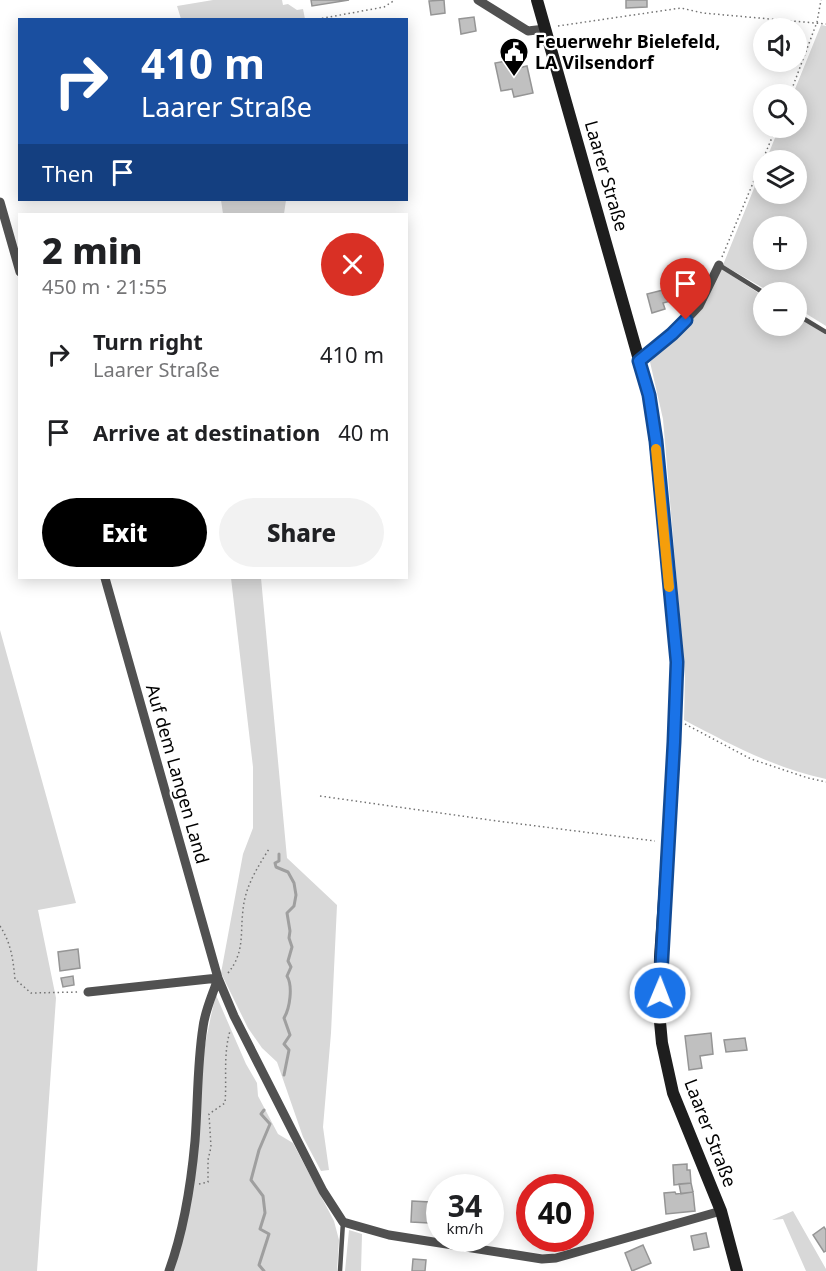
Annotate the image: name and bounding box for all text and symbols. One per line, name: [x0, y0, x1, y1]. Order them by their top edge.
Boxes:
map controls: [753, 18, 807, 336]
button: sound: [753, 18, 807, 72]
place label: Feuerwehr Bielefeld, LA Vilsendorf: [535, 29, 721, 74]
text: 410 m: [141, 34, 265, 91]
public building icon: Feuerwehr Bielefeld, LA Vilsendorf: [498, 36, 530, 78]
icon: right: [42, 42, 120, 120]
button: search: [753, 84, 807, 138]
text: Laarer Straße: [141, 88, 312, 125]
street label: Laarer Straße: [580, 118, 634, 234]
button: layers: [753, 150, 807, 204]
icon: arrive: [106, 156, 139, 189]
text: Then: [42, 158, 94, 188]
button: +: [753, 216, 807, 270]
text: 2 min: [42, 226, 143, 275]
button: close: [321, 233, 384, 296]
pin: [660, 258, 711, 320]
icon: arrive: [669, 267, 702, 300]
text: 450 m · 21:55: [42, 273, 167, 300]
button: −: [753, 282, 807, 336]
text: Turn right: [93, 326, 203, 356]
icon: right: [42, 338, 75, 371]
text: 410 m: [320, 339, 384, 369]
text: Laarer Straße: [93, 356, 220, 383]
icon: arrive: [42, 416, 75, 449]
text: Arrive at destination: [93, 417, 320, 447]
text: 40 m: [338, 417, 390, 447]
button: Exit: [42, 498, 207, 567]
button: Share: [219, 498, 384, 567]
street label: Auf dem Langen Land: [141, 681, 215, 866]
position arrow: [628, 961, 692, 1025]
street label: Laarer Straße: [679, 1075, 743, 1190]
speed limit sign: 40: [516, 1174, 594, 1252]
text: 34: [448, 1185, 482, 1226]
text: km/h: [447, 1218, 483, 1238]

